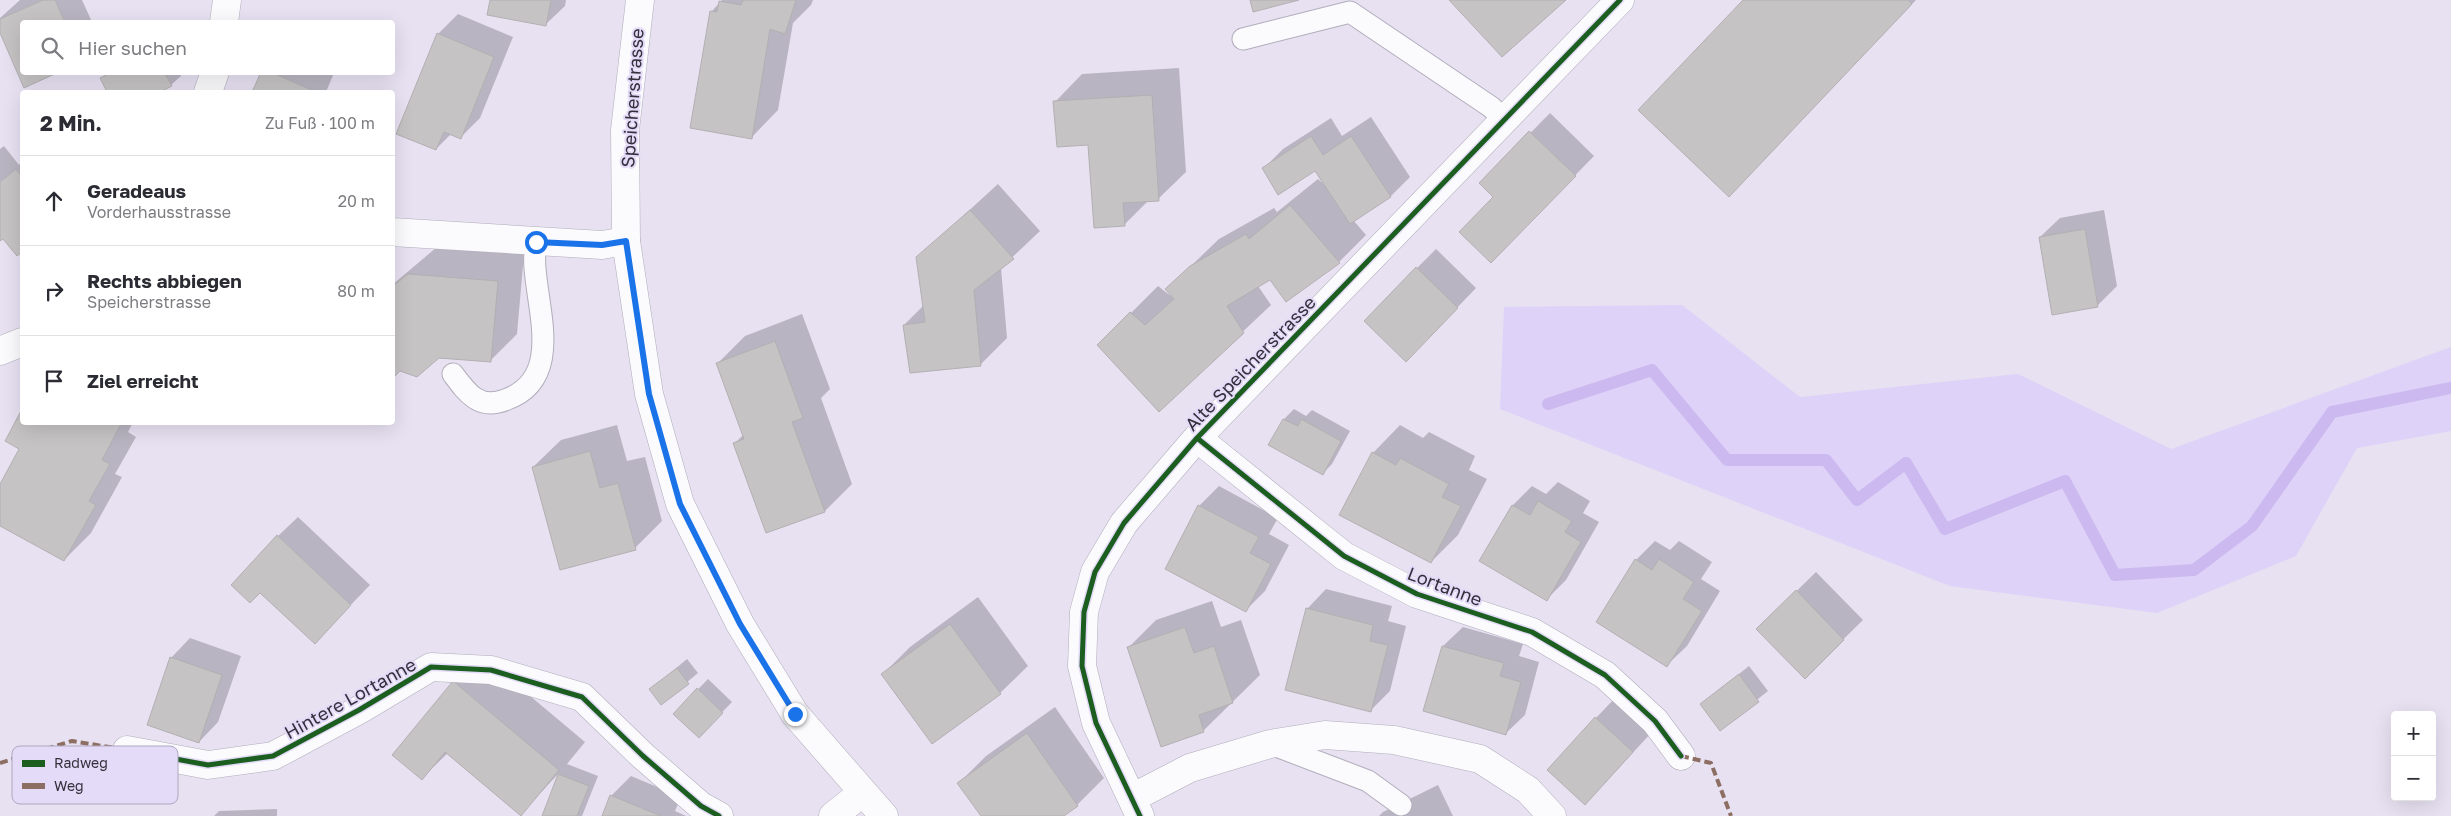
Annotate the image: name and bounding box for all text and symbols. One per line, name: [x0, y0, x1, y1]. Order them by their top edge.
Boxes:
search box: [20, 20, 395, 75]
street label: Speicherstrasse: [616, 28, 648, 168]
icon: search: [38, 34, 66, 62]
text: Hier suchen: [78, 36, 187, 59]
text: 2 Min.: [40, 110, 102, 136]
text: Zu Fuß · 100 m: [265, 113, 375, 133]
text: Geradeaus: [87, 179, 186, 202]
icon: ahead: [40, 187, 68, 215]
text: 20 m: [338, 191, 375, 211]
text: Vorderhausstrasse: [87, 202, 231, 222]
route start: [525, 231, 548, 254]
text: Rechts abbiegen: [87, 269, 242, 292]
icon: right: [40, 277, 68, 305]
text: 80 m: [337, 281, 375, 301]
street label: Alte Speicherstrasse: [1180, 291, 1320, 435]
text: Speicherstrasse: [87, 292, 211, 312]
icon: arrive: [40, 367, 68, 395]
text: Ziel erreicht: [87, 369, 199, 392]
street label: Lortanne: [1405, 562, 1485, 610]
street label: Hintere Lortanne: [280, 653, 420, 743]
route end: [784, 703, 807, 726]
map controls: [2391, 711, 2436, 801]
button: +: [2391, 711, 2436, 756]
legend: [12, 746, 178, 804]
text: Radweg: [54, 754, 108, 771]
button: −: [2391, 756, 2436, 801]
text: Weg: [54, 777, 84, 794]

